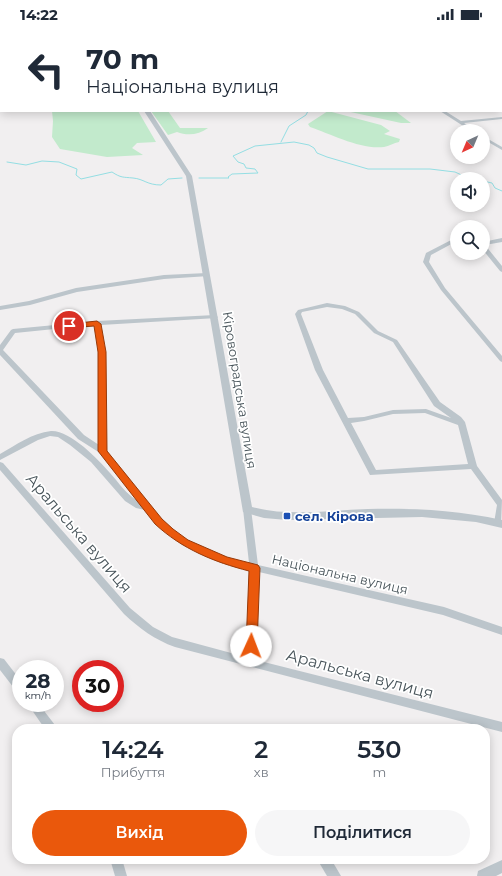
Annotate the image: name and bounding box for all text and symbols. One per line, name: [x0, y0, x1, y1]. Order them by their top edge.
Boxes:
text: 14:22: [20, 5, 58, 24]
text: 70 m: [86, 42, 159, 76]
icon: left: [20, 44, 72, 96]
text: Національна вулиця: [86, 76, 279, 98]
north arrow: [450, 124, 490, 164]
map controls: [450, 124, 490, 260]
button: sound: [450, 172, 490, 212]
button: search: [450, 220, 490, 260]
pin: [52, 309, 86, 343]
street label: Кіровоградська вулиця: [220, 310, 260, 470]
icon: arrive: [58, 315, 80, 337]
street label: Аральська вулиця: [22, 469, 136, 597]
place label: сел. Кірова: [295, 508, 374, 524]
marker: сел. Кірова: [282, 511, 292, 521]
street label: Національна вулиця: [270, 551, 410, 597]
position arrow: [230, 625, 272, 667]
street label: Аральська вулиця: [284, 645, 436, 703]
speed limit sign: 30: [72, 660, 124, 712]
text: 28: [26, 669, 51, 693]
text: km/h: [25, 689, 51, 702]
text: 14:24: [102, 735, 164, 764]
text: 2: [254, 735, 268, 764]
text: 530: [357, 735, 401, 764]
text: Прибуття: [101, 764, 165, 780]
text: хв: [254, 764, 269, 780]
text: m: [372, 764, 386, 780]
button: Вихід: [32, 810, 247, 856]
button: Поділитися: [255, 810, 470, 856]

